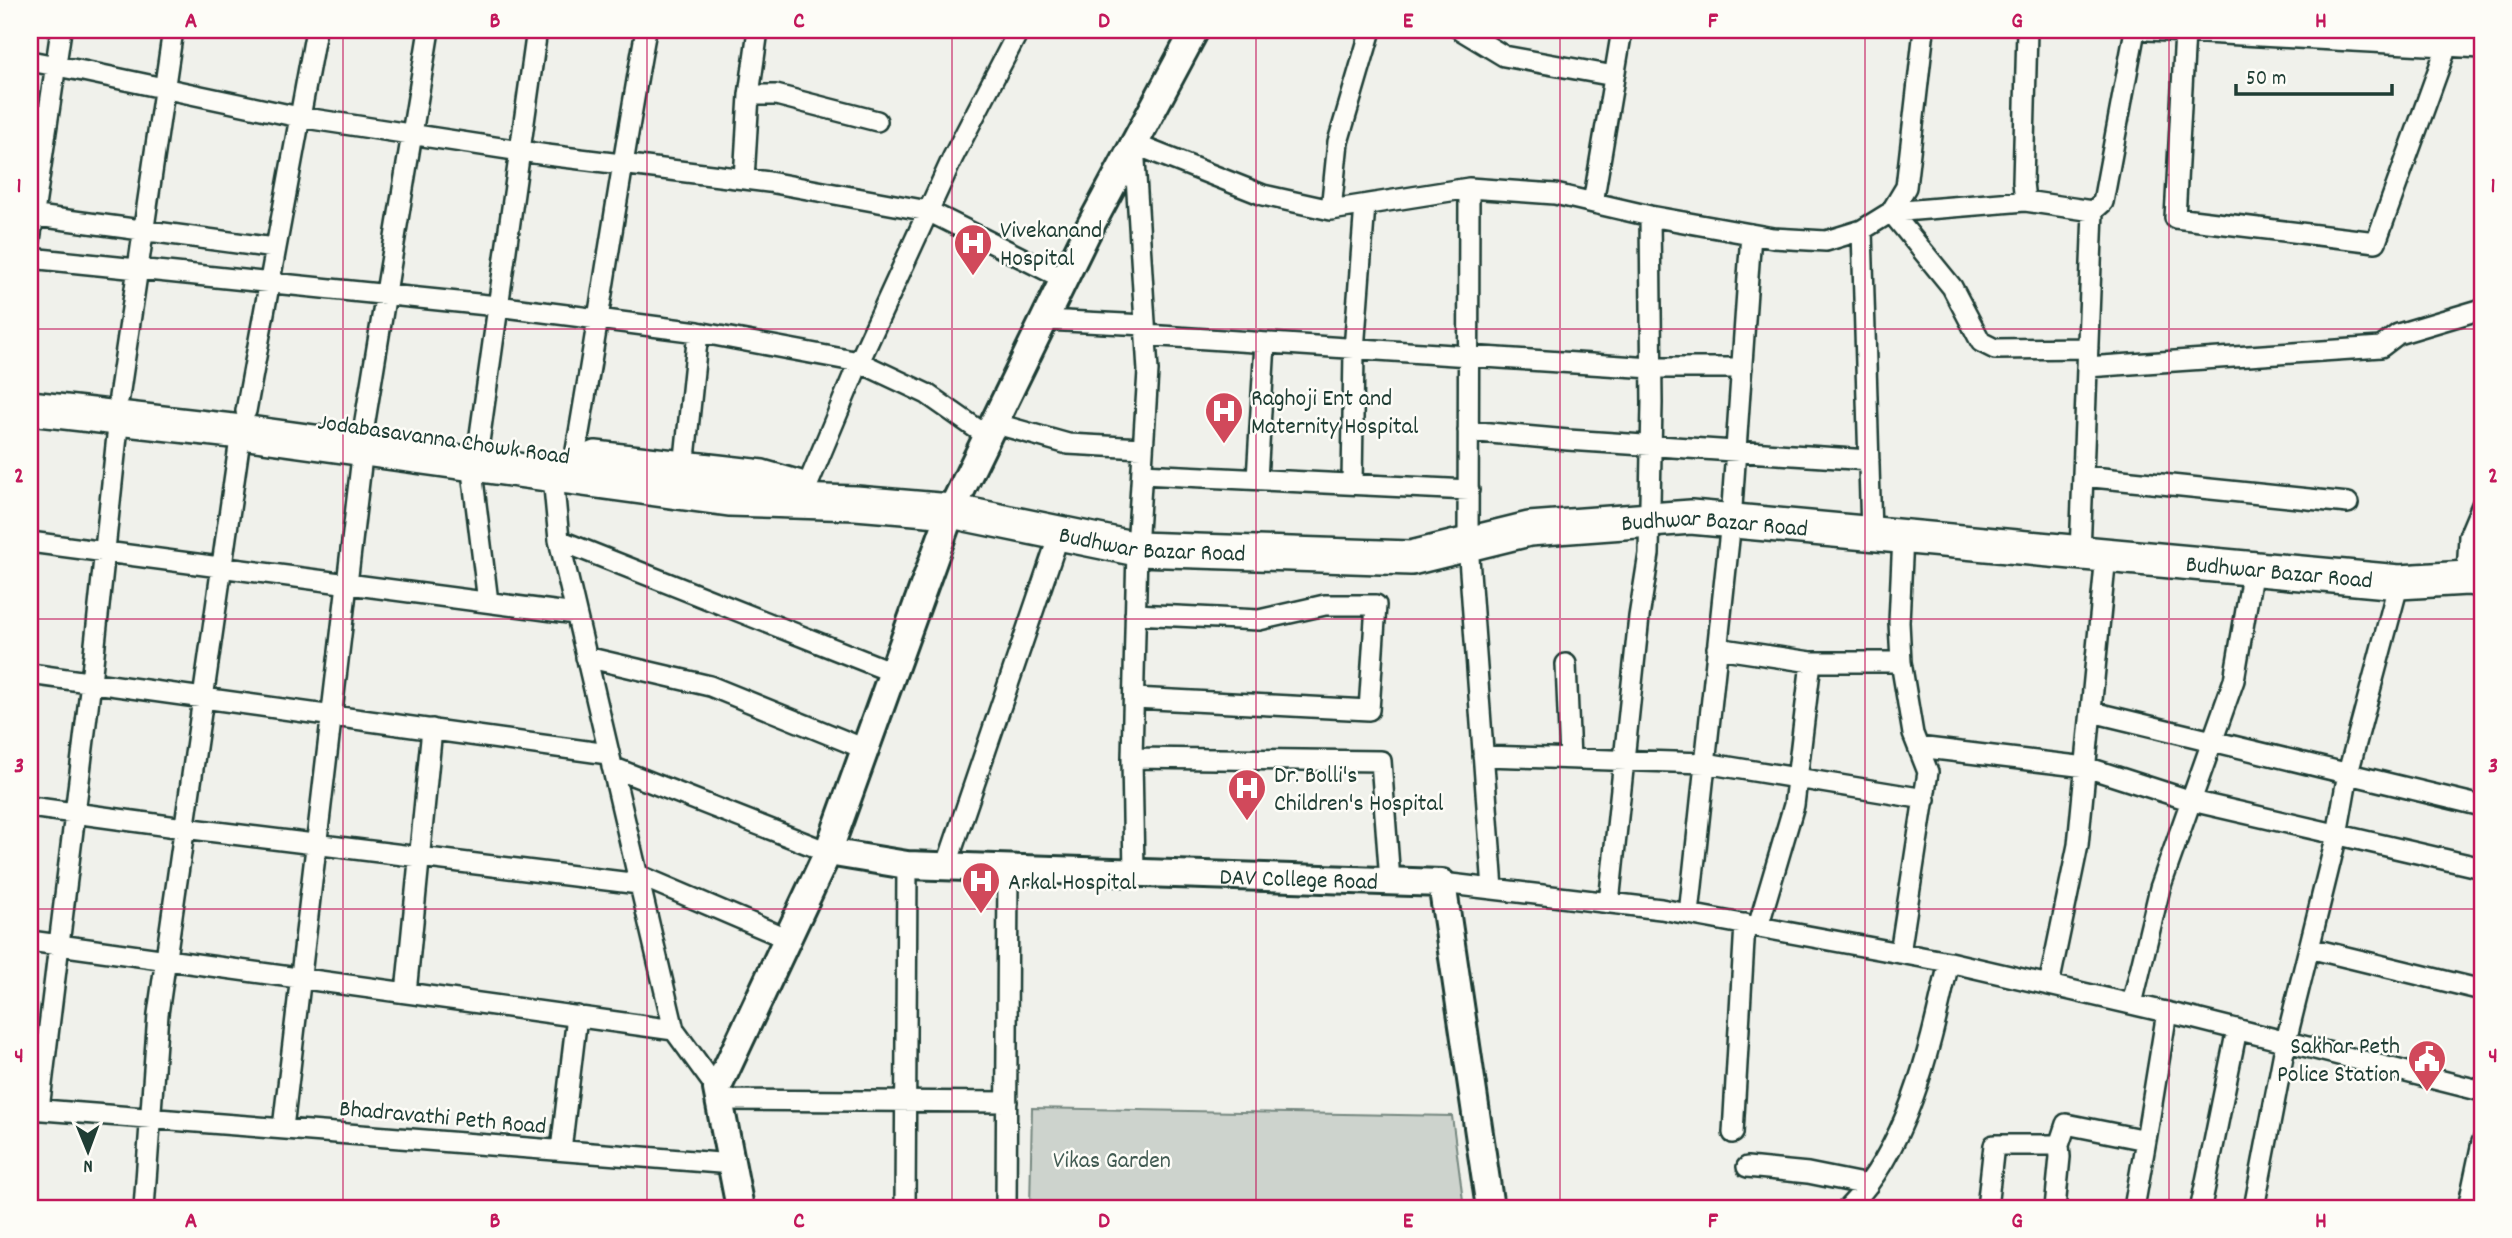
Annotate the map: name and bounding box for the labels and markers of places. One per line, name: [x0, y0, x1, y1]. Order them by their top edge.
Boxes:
place label: Vivekanand Hospital: [1000, 215, 1102, 277]
hospital icon: Vivekanand Hospital: [952, 222, 994, 277]
place label: Raghoji Ent and Maternity Hospital: [1251, 383, 1419, 445]
hospital icon: Raghoji Ent and Maternity Hospital: [1203, 390, 1245, 445]
place label: Dr. Bolli's Children's Hospital: [1274, 760, 1444, 822]
hospital icon: Dr. Bolli's Children's Hospital: [1226, 767, 1268, 822]
hospital icon: Arkal Hospital: [960, 860, 1002, 915]
place label: Arkal Hospital: [1008, 867, 1137, 901]
place label: Sakhar Peth Police Station: [2277, 1031, 2400, 1093]
public building icon: Sakhar Peth Police Station: [2406, 1038, 2448, 1093]

